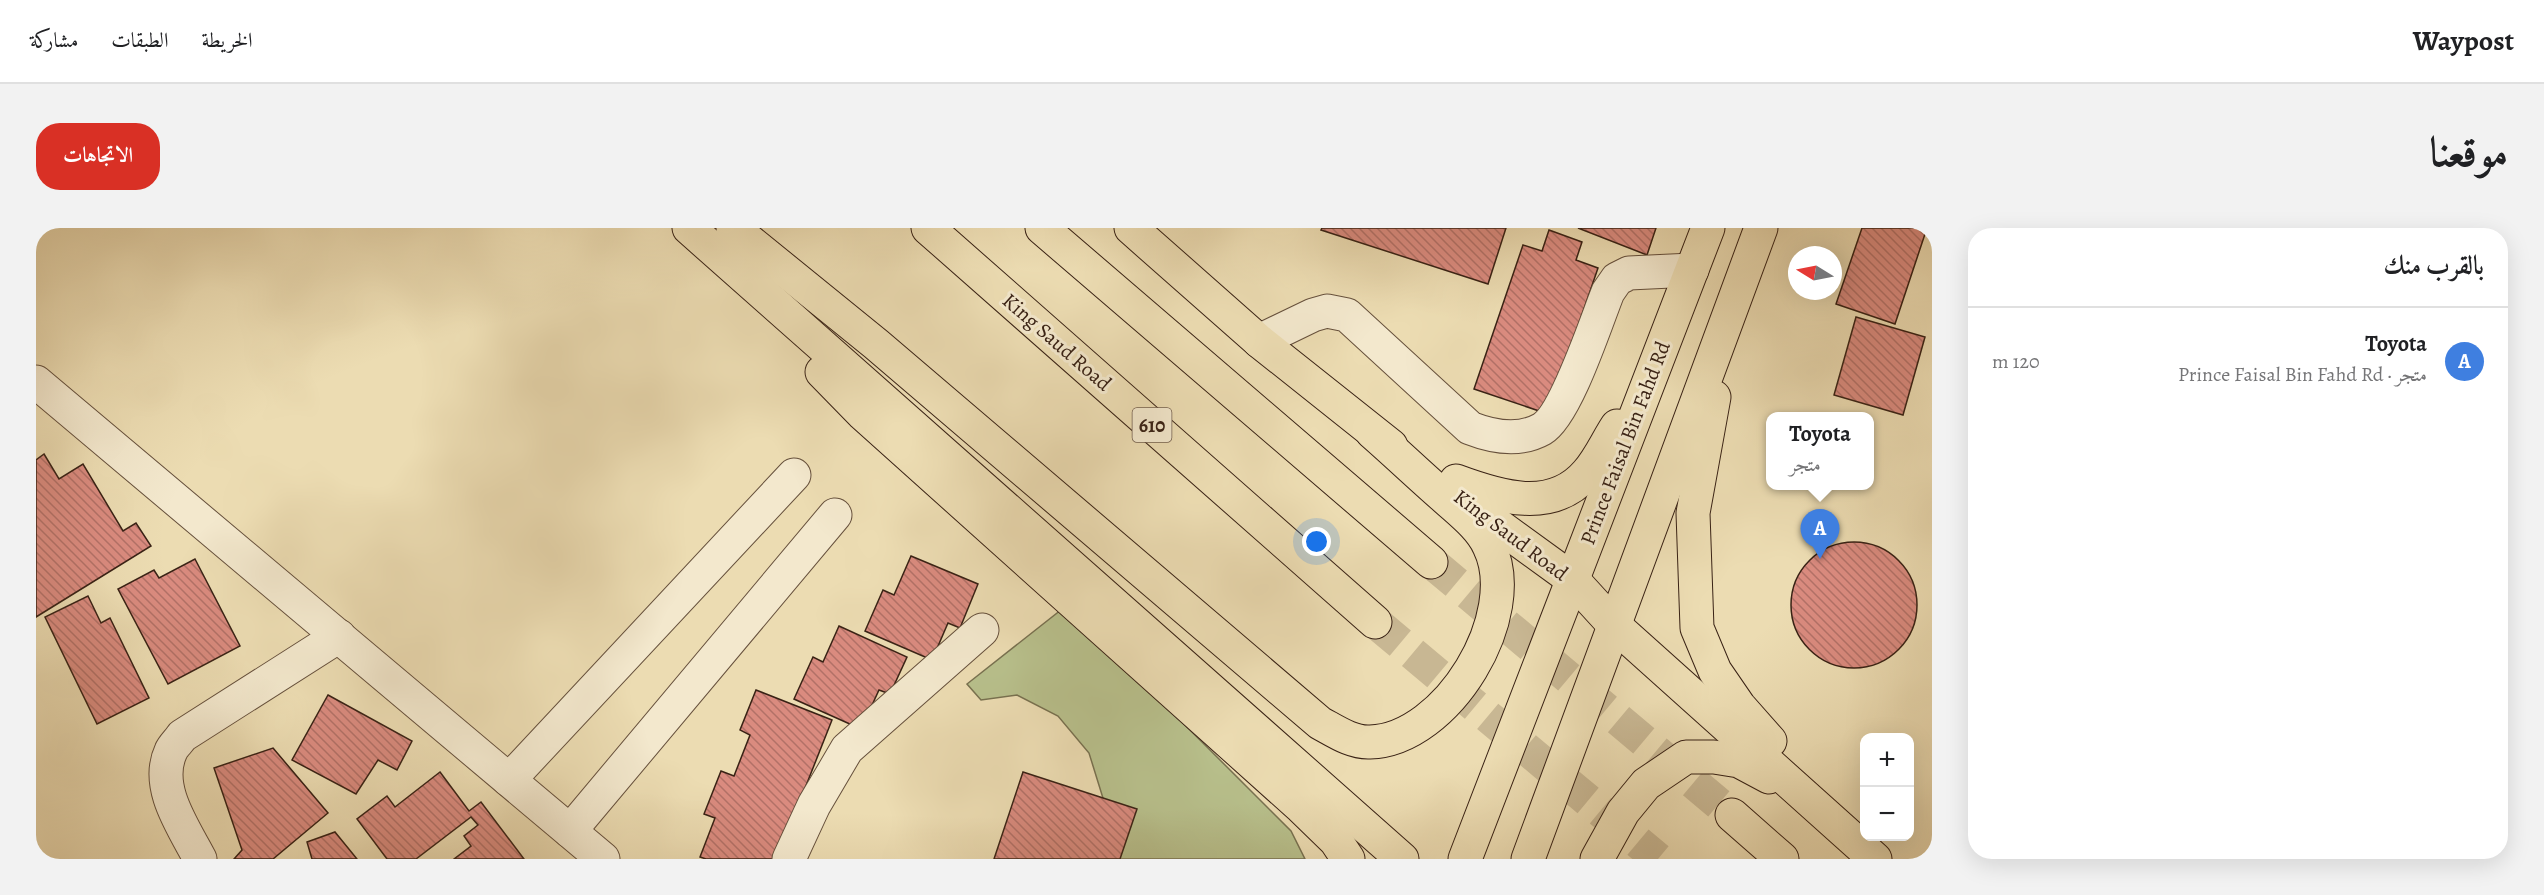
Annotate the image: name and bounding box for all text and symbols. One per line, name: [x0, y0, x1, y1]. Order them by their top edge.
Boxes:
text: Waypost: [2413, 22, 2514, 60]
text: مشاركة: [30, 26, 78, 54]
text: الطبقات: [111, 26, 168, 54]
text: الخريطة: [201, 26, 253, 54]
button: الاتجاهات: [36, 123, 160, 190]
text: موقعنا: [2430, 123, 2508, 180]
north arrow: [1788, 246, 1842, 300]
text: بالقرب منك: [2383, 248, 2484, 283]
street label: King Saud Road: [996, 287, 1118, 398]
text: Toyota: [2365, 329, 2427, 359]
street label: Prince Faisal Bin Fahd Rd: [1573, 337, 1677, 549]
text: 120 m: [1992, 348, 2040, 375]
text: A: [2458, 348, 2471, 375]
text: متجر · Prince Faisal Bin Fahd Rd: [2178, 361, 2427, 388]
road number: 610: [1132, 408, 1172, 442]
popup: [1766, 412, 1874, 490]
text: Toyota: [1789, 419, 1851, 449]
text: متجر: [1789, 451, 1821, 478]
street label: King Saud Road: [1448, 483, 1574, 588]
pin: A: [1800, 510, 1840, 559]
your location: [1302, 527, 1331, 556]
map controls: [1860, 733, 1914, 841]
button: +: [1860, 733, 1914, 787]
button: −: [1860, 787, 1914, 841]

